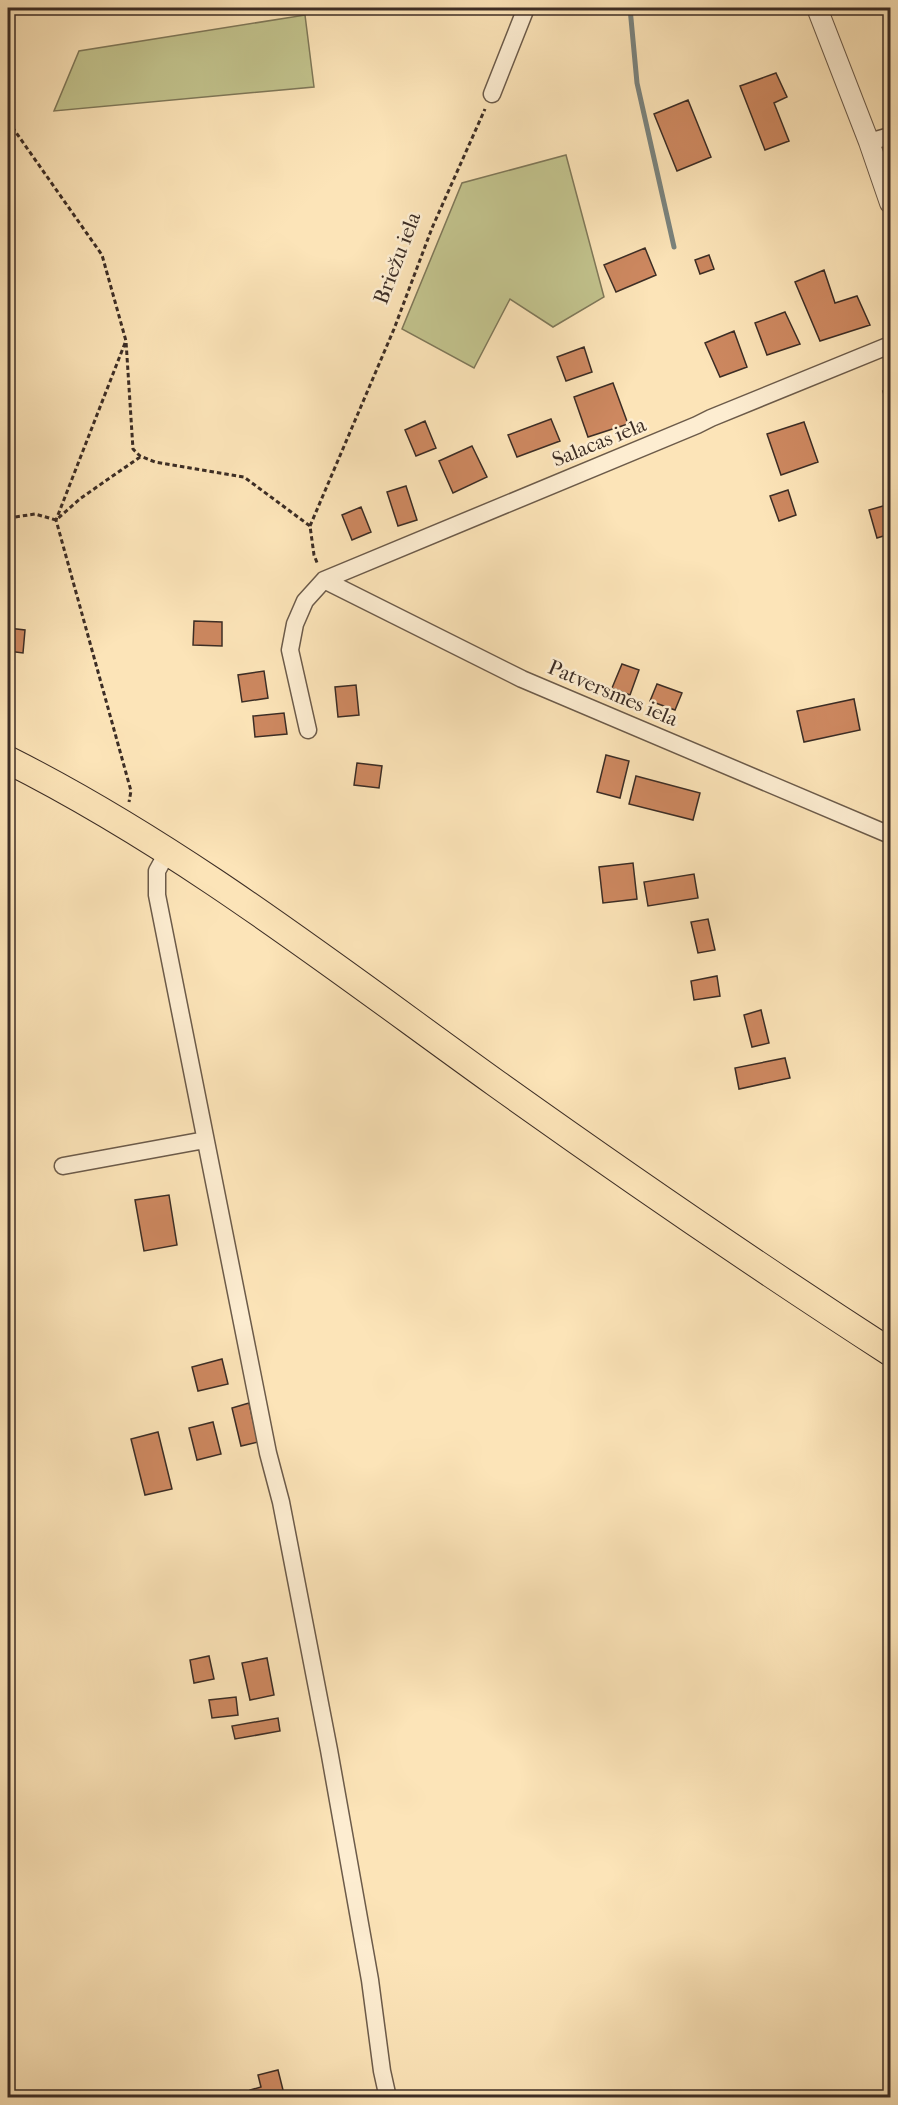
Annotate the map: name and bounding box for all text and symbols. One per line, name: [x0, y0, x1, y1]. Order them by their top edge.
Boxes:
street label: Briežu iela: [368, 208, 426, 307]
street label: Salacas iela: [549, 412, 650, 472]
street label: Patversmes iela: [544, 655, 682, 731]

